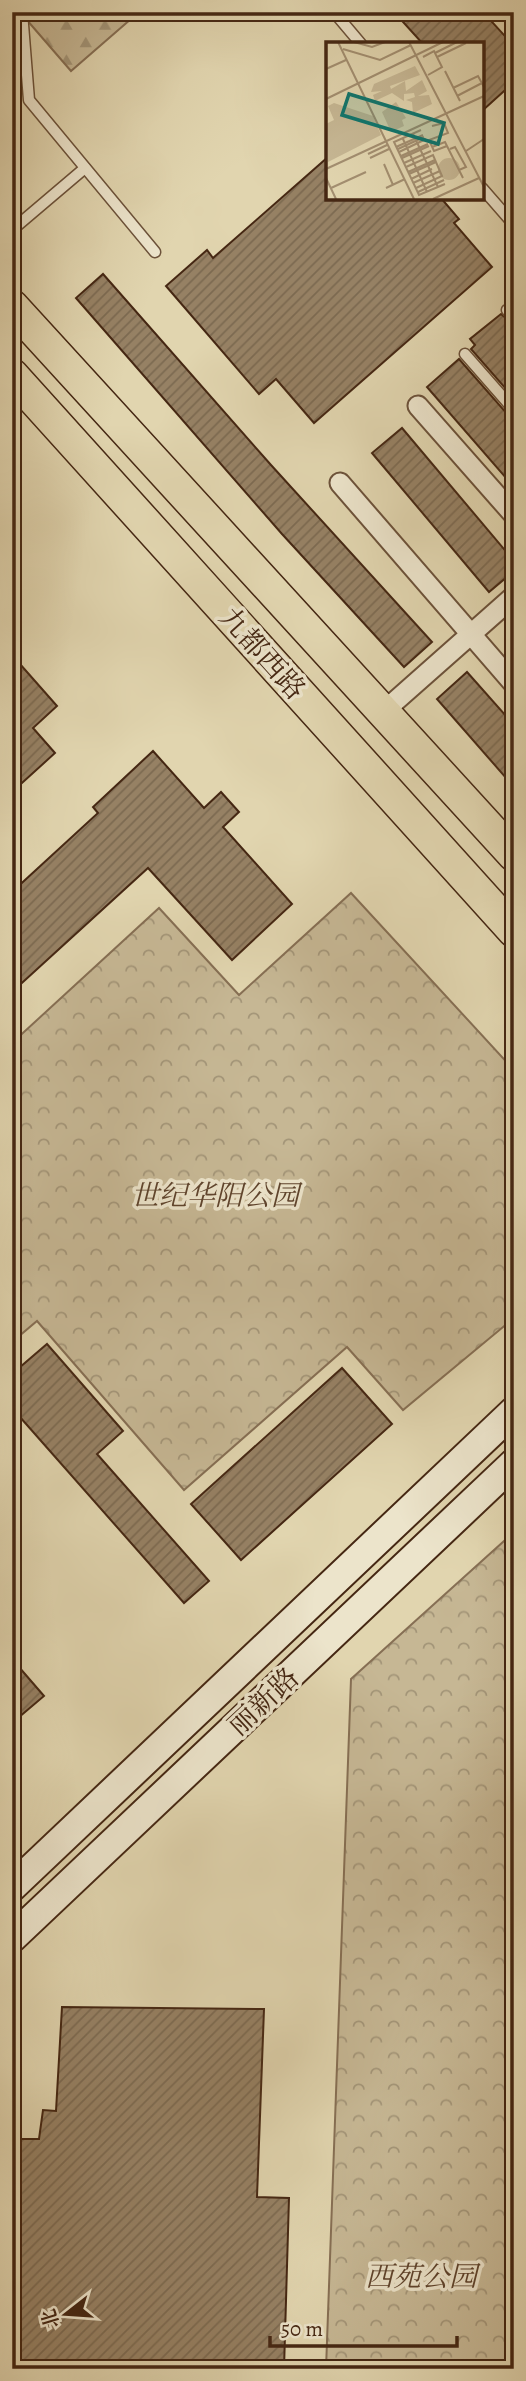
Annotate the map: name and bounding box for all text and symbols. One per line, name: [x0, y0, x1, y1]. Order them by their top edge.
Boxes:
inset map: [326, 42, 484, 200]
street label: 九都西路: [211, 599, 314, 708]
park label: 世纪华阳公园: [131, 1177, 303, 1215]
street label: 丽新路: [220, 1659, 307, 1744]
park label: 西苑公园: [365, 2258, 481, 2296]
north arrow: [32, 2280, 102, 2350]
scale bar: [270, 2304, 458, 2348]
text: 北: [35, 2306, 66, 2332]
text: 50 m: [281, 2315, 323, 2343]

